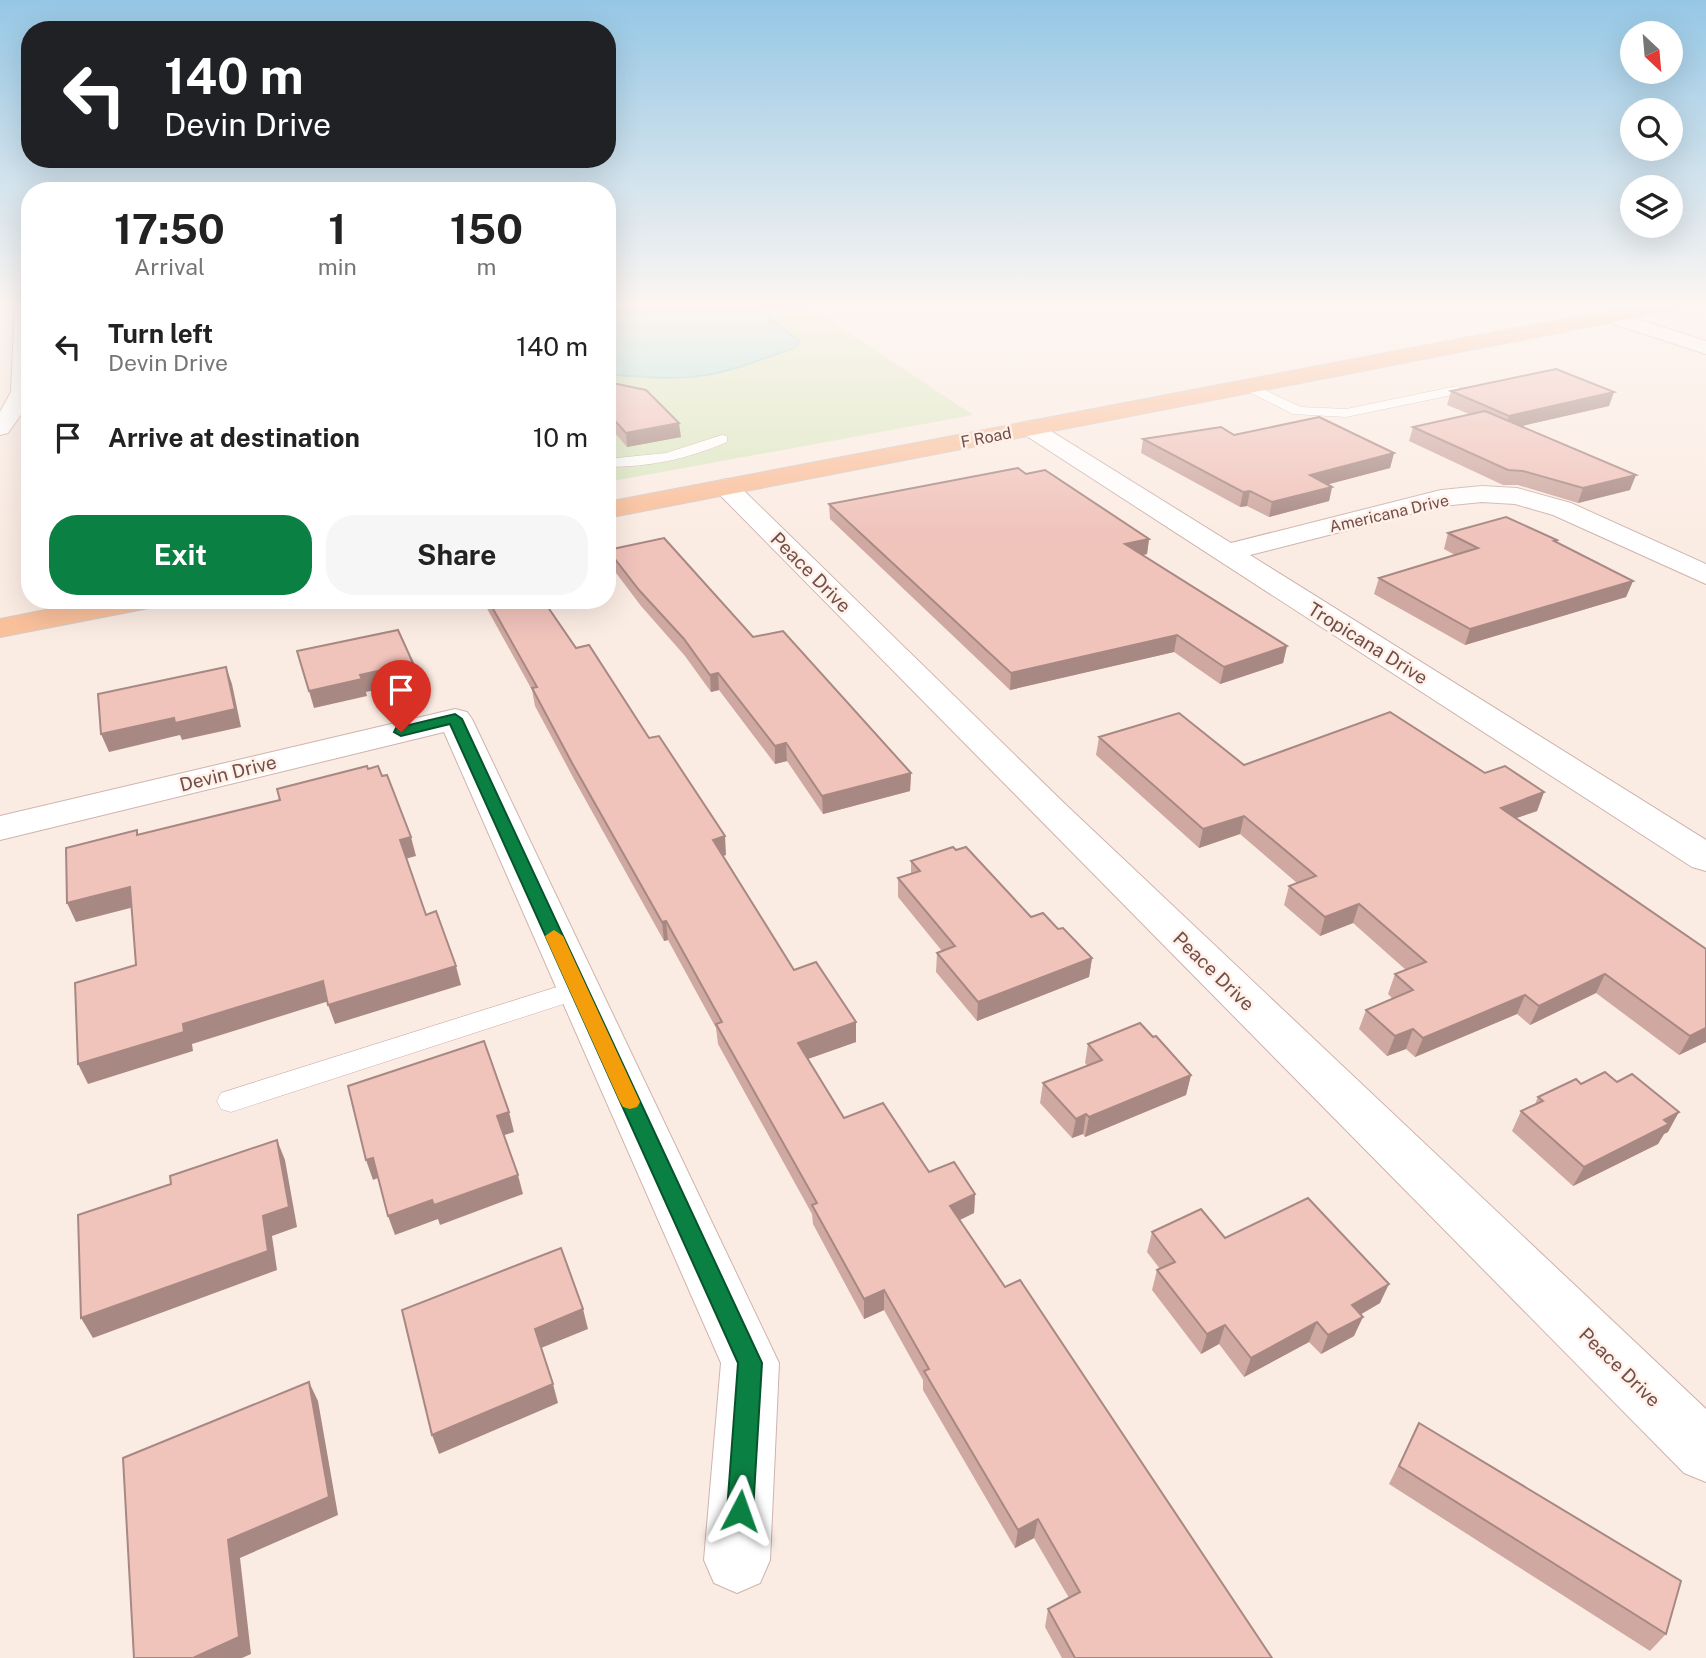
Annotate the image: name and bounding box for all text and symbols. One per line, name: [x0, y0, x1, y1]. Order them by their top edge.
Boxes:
north arrow: [1620, 21, 1684, 84]
map controls: [1620, 21, 1683, 238]
text: 140 m: [164, 47, 304, 105]
icon: left: [49, 49, 140, 140]
button: search: [1620, 98, 1683, 161]
text: Devin Drive: [164, 106, 331, 143]
button: layers: [1620, 175, 1683, 238]
text: 17:50: [114, 204, 225, 253]
text: 1: [328, 204, 346, 253]
text: 150: [450, 204, 523, 253]
text: Arrival: [134, 253, 205, 280]
text: min: [318, 253, 357, 280]
text: m: [476, 253, 496, 280]
text: Turn left: [108, 318, 213, 349]
icon: left: [49, 328, 87, 366]
text: 140 m: [516, 331, 588, 362]
text: Devin Drive: [108, 349, 228, 376]
icon: arrive: [49, 419, 87, 457]
text: Arrive at destination: [108, 422, 360, 453]
text: 10 m: [533, 422, 588, 453]
street label: F Road: [959, 423, 1013, 452]
street label: Americana Drive: [1327, 490, 1451, 536]
button: Exit: [49, 515, 312, 595]
button: Share: [326, 515, 588, 595]
street label: Peace Drive: [766, 527, 856, 617]
street label: Tropicana Drive: [1304, 597, 1432, 689]
pin: [371, 660, 431, 732]
icon: arrive: [382, 671, 420, 709]
street label: Devin Drive: [177, 750, 279, 796]
street label: Peace Drive: [1169, 927, 1259, 1015]
street label: Peace Drive: [1575, 1323, 1665, 1411]
position arrow: [703, 1474, 777, 1548]

